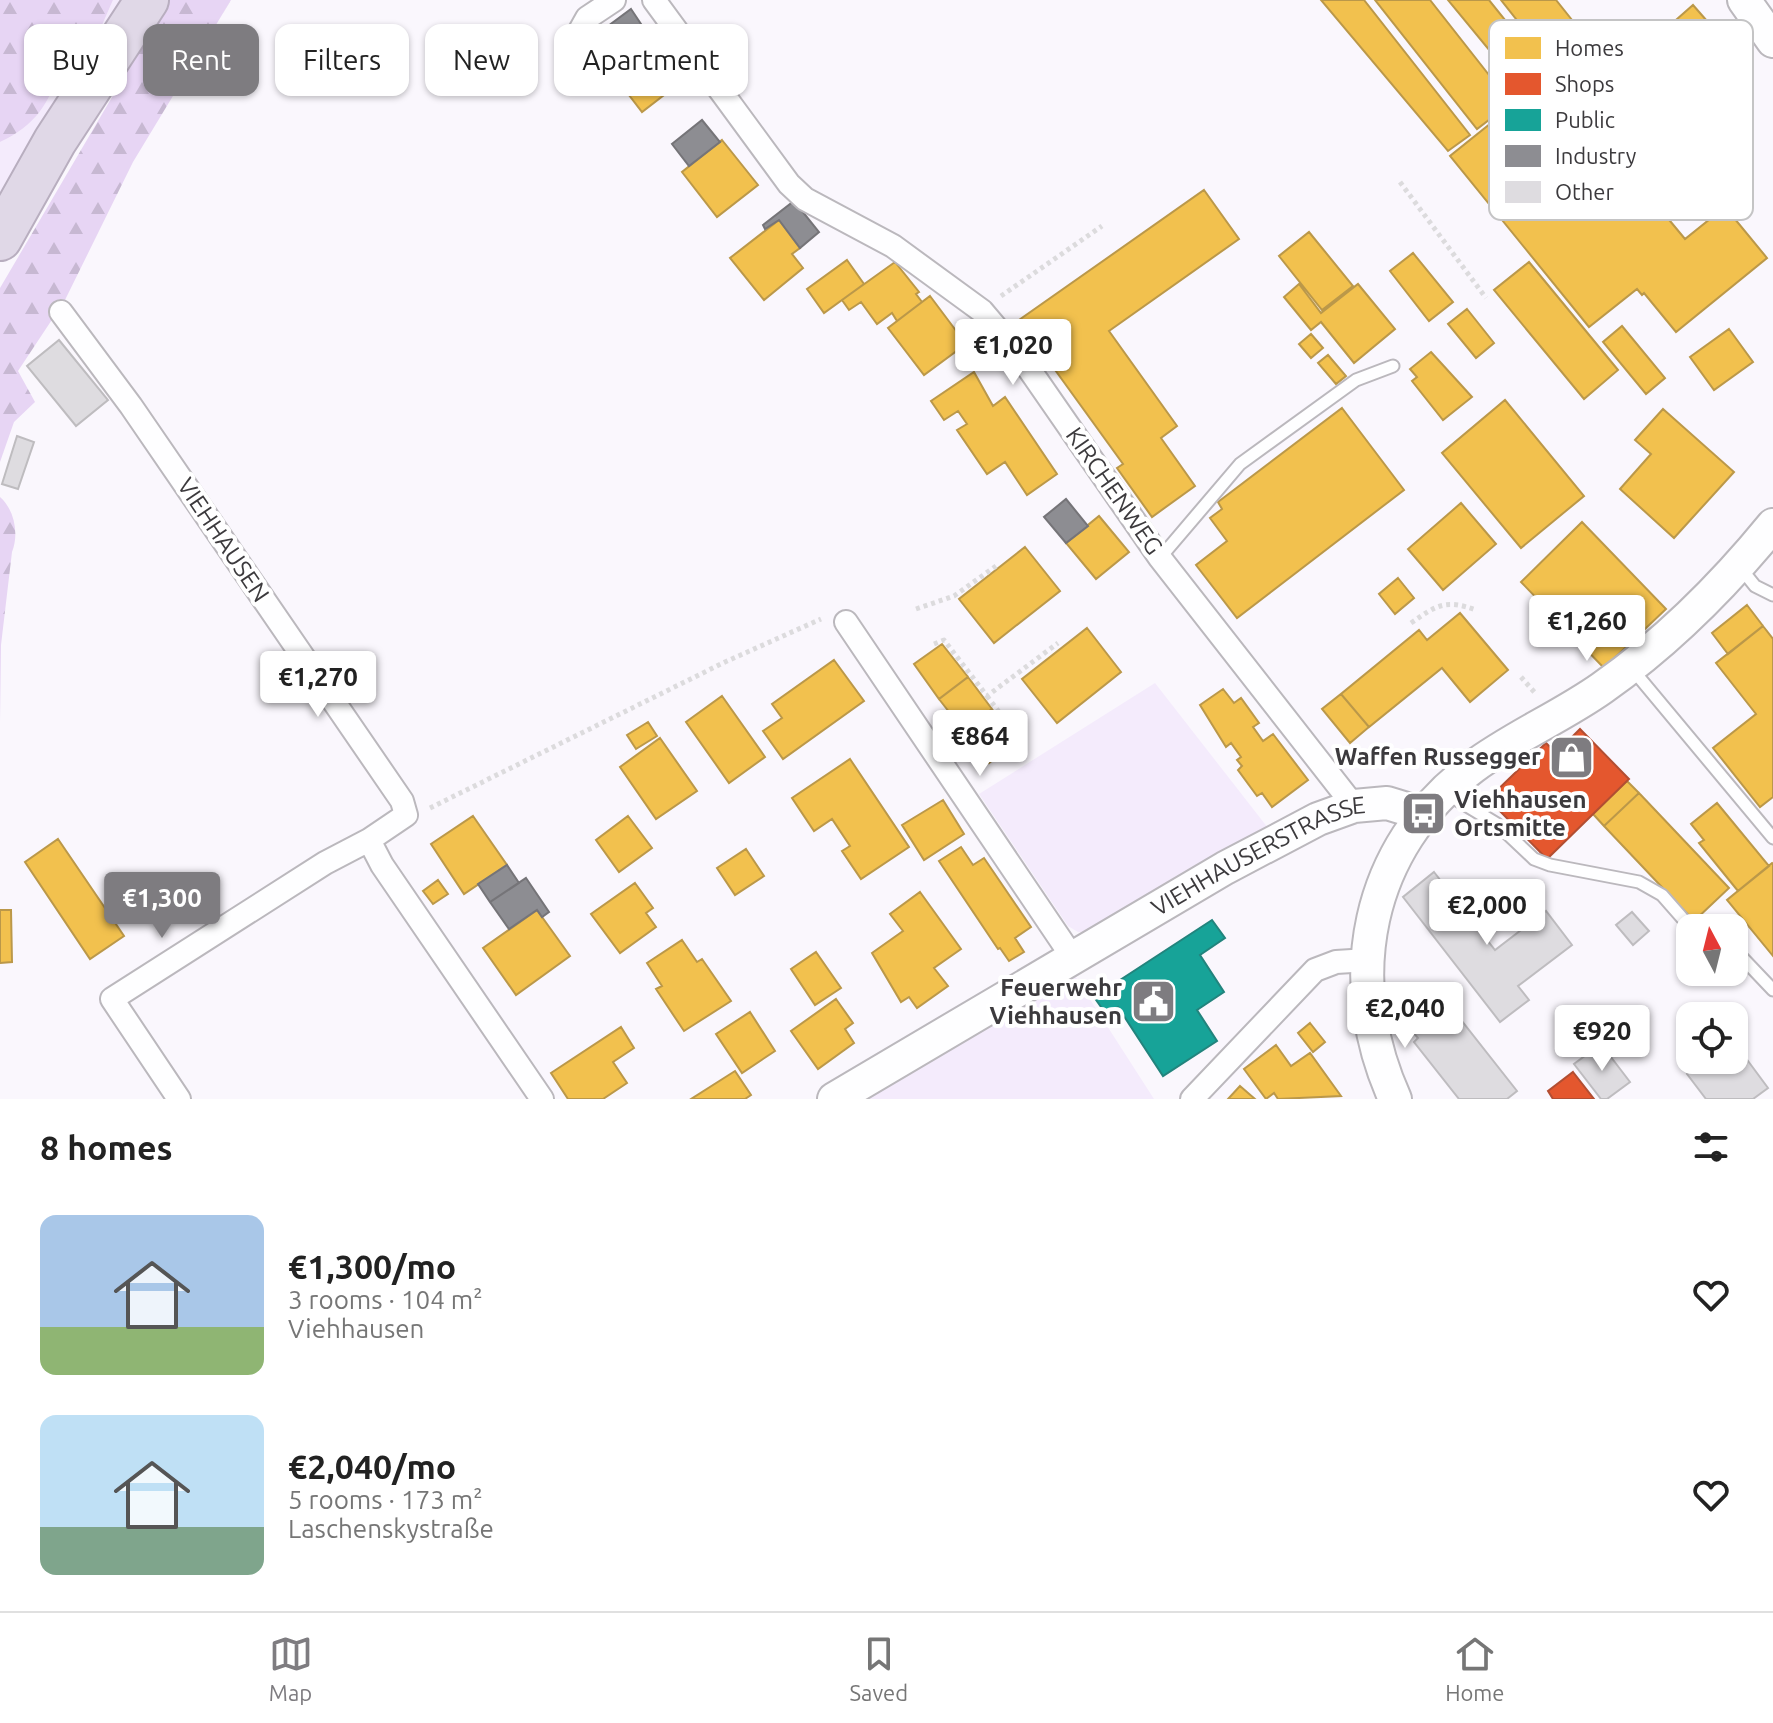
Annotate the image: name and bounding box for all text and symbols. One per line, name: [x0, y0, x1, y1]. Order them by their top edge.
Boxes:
legend: [1489, 20, 1753, 220]
chip: Buy: [24, 24, 127, 96]
chip: Rent: [143, 24, 259, 96]
chip: Filters: [275, 24, 409, 96]
chip: New: [425, 24, 538, 96]
chip: Apartment: [554, 24, 748, 96]
text: Homes: [1555, 35, 1624, 60]
text: Shops: [1555, 71, 1614, 96]
text: Public: [1555, 107, 1615, 132]
text: Industry: [1555, 143, 1637, 168]
text: Other: [1555, 179, 1614, 204]
pin: €1,020: [948, 319, 1078, 387]
text: €1,020: [973, 330, 1053, 359]
street label: KIRCHENWEG: [1061, 422, 1168, 559]
street label: VIEHHAUSEN: [172, 473, 275, 607]
pin: €1,260: [1522, 595, 1652, 663]
text: €1,260: [1547, 606, 1627, 635]
pin: €1,270: [253, 651, 383, 719]
text: €1,270: [278, 662, 358, 691]
pin: €864: [933, 710, 1027, 778]
text: €864: [951, 721, 1009, 750]
shop icon: Waffen Russegger: [1548, 733, 1596, 781]
place label: Waffen Russegger: [1335, 743, 1541, 770]
place label: Viehhausen Ortsmitte: [1454, 786, 1586, 841]
bus stop icon: Viehhausen Ortsmitte: [1399, 790, 1447, 838]
street label: VIEHHAUSERSTRASSE: [1147, 791, 1366, 921]
pin: €1,300: [97, 872, 227, 940]
pin: €2,000: [1422, 879, 1552, 947]
text: €1,300: [122, 883, 202, 912]
text: €2,000: [1447, 890, 1527, 919]
north arrow: [1676, 914, 1748, 986]
map controls: [1676, 914, 1748, 1074]
place label: Feuerwehr Viehhausen: [990, 974, 1122, 1029]
public building icon: Feuerwehr Viehhausen: [1129, 978, 1177, 1026]
pin: €2,040: [1340, 982, 1470, 1050]
text: €2,040: [1365, 993, 1445, 1022]
button: locate: [1676, 1002, 1748, 1074]
pin: €920: [1555, 1005, 1649, 1073]
text: €920: [1573, 1016, 1631, 1045]
icon: filters: [1689, 1125, 1733, 1169]
text: 8 homes: [40, 1128, 173, 1166]
icon: home: [104, 1247, 200, 1343]
text: €1,300/mo: [288, 1247, 456, 1285]
icon: heart: [1689, 1273, 1733, 1317]
text: 3 rooms · 104 m²: [288, 1285, 483, 1314]
text: Viehhausen: [288, 1314, 424, 1343]
icon: home: [104, 1447, 200, 1543]
text: €2,040/mo: [288, 1447, 456, 1485]
icon: heart: [1689, 1473, 1733, 1517]
text: 5 rooms · 173 m²: [288, 1485, 483, 1514]
text: Laschenskystraße: [288, 1514, 494, 1543]
tab: Map: [269, 1632, 313, 1705]
tab: Saved: [850, 1632, 908, 1705]
tab: Home: [1445, 1632, 1504, 1705]

